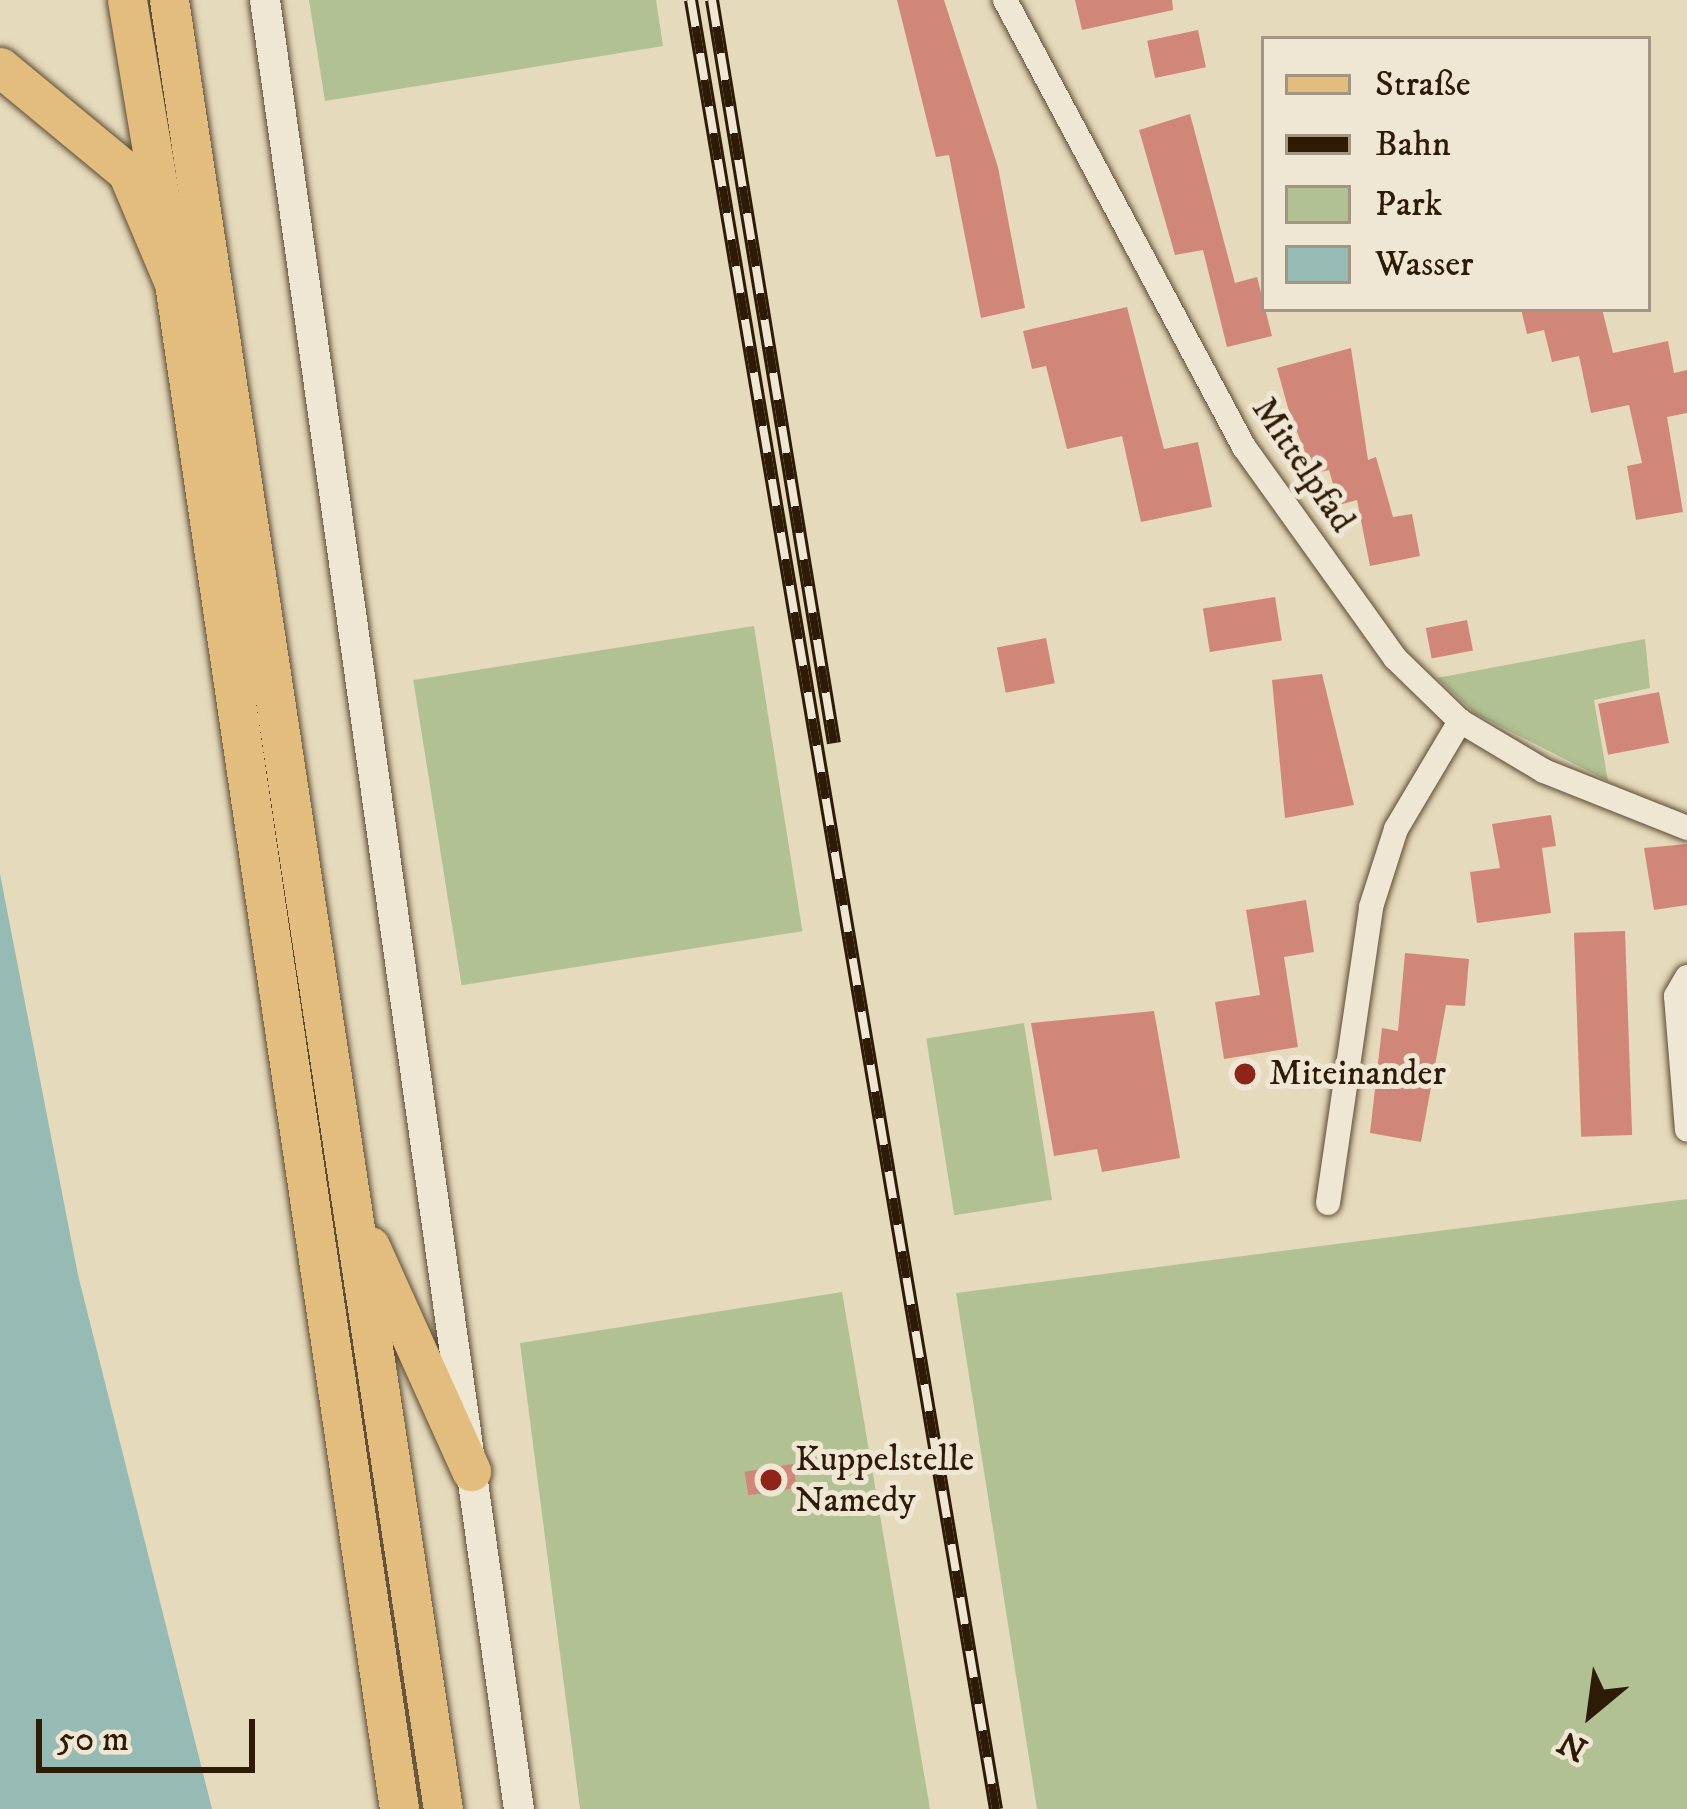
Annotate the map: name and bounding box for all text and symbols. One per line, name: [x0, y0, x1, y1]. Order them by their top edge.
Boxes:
legend: [1261, 36, 1651, 312]
text: Straße: [1375, 62, 1471, 107]
text: Bahn: [1375, 122, 1451, 167]
text: Park: [1375, 182, 1442, 227]
text: Wasser: [1375, 242, 1473, 287]
street label: Mittelpfad: [1242, 389, 1364, 541]
place label: Miteinander: [1269, 1052, 1446, 1096]
marker: Miteinander: [1232, 1061, 1258, 1087]
place label: Kuppelstelle Namedy: [795, 1437, 974, 1522]
marker: Kuppelstelle Namedy: [758, 1467, 784, 1493]
north arrow: [1531, 1653, 1651, 1773]
scale bar: [42, 1695, 261, 1769]
text: 50 m: [57, 1717, 129, 1762]
text: N: [1552, 1720, 1595, 1769]

